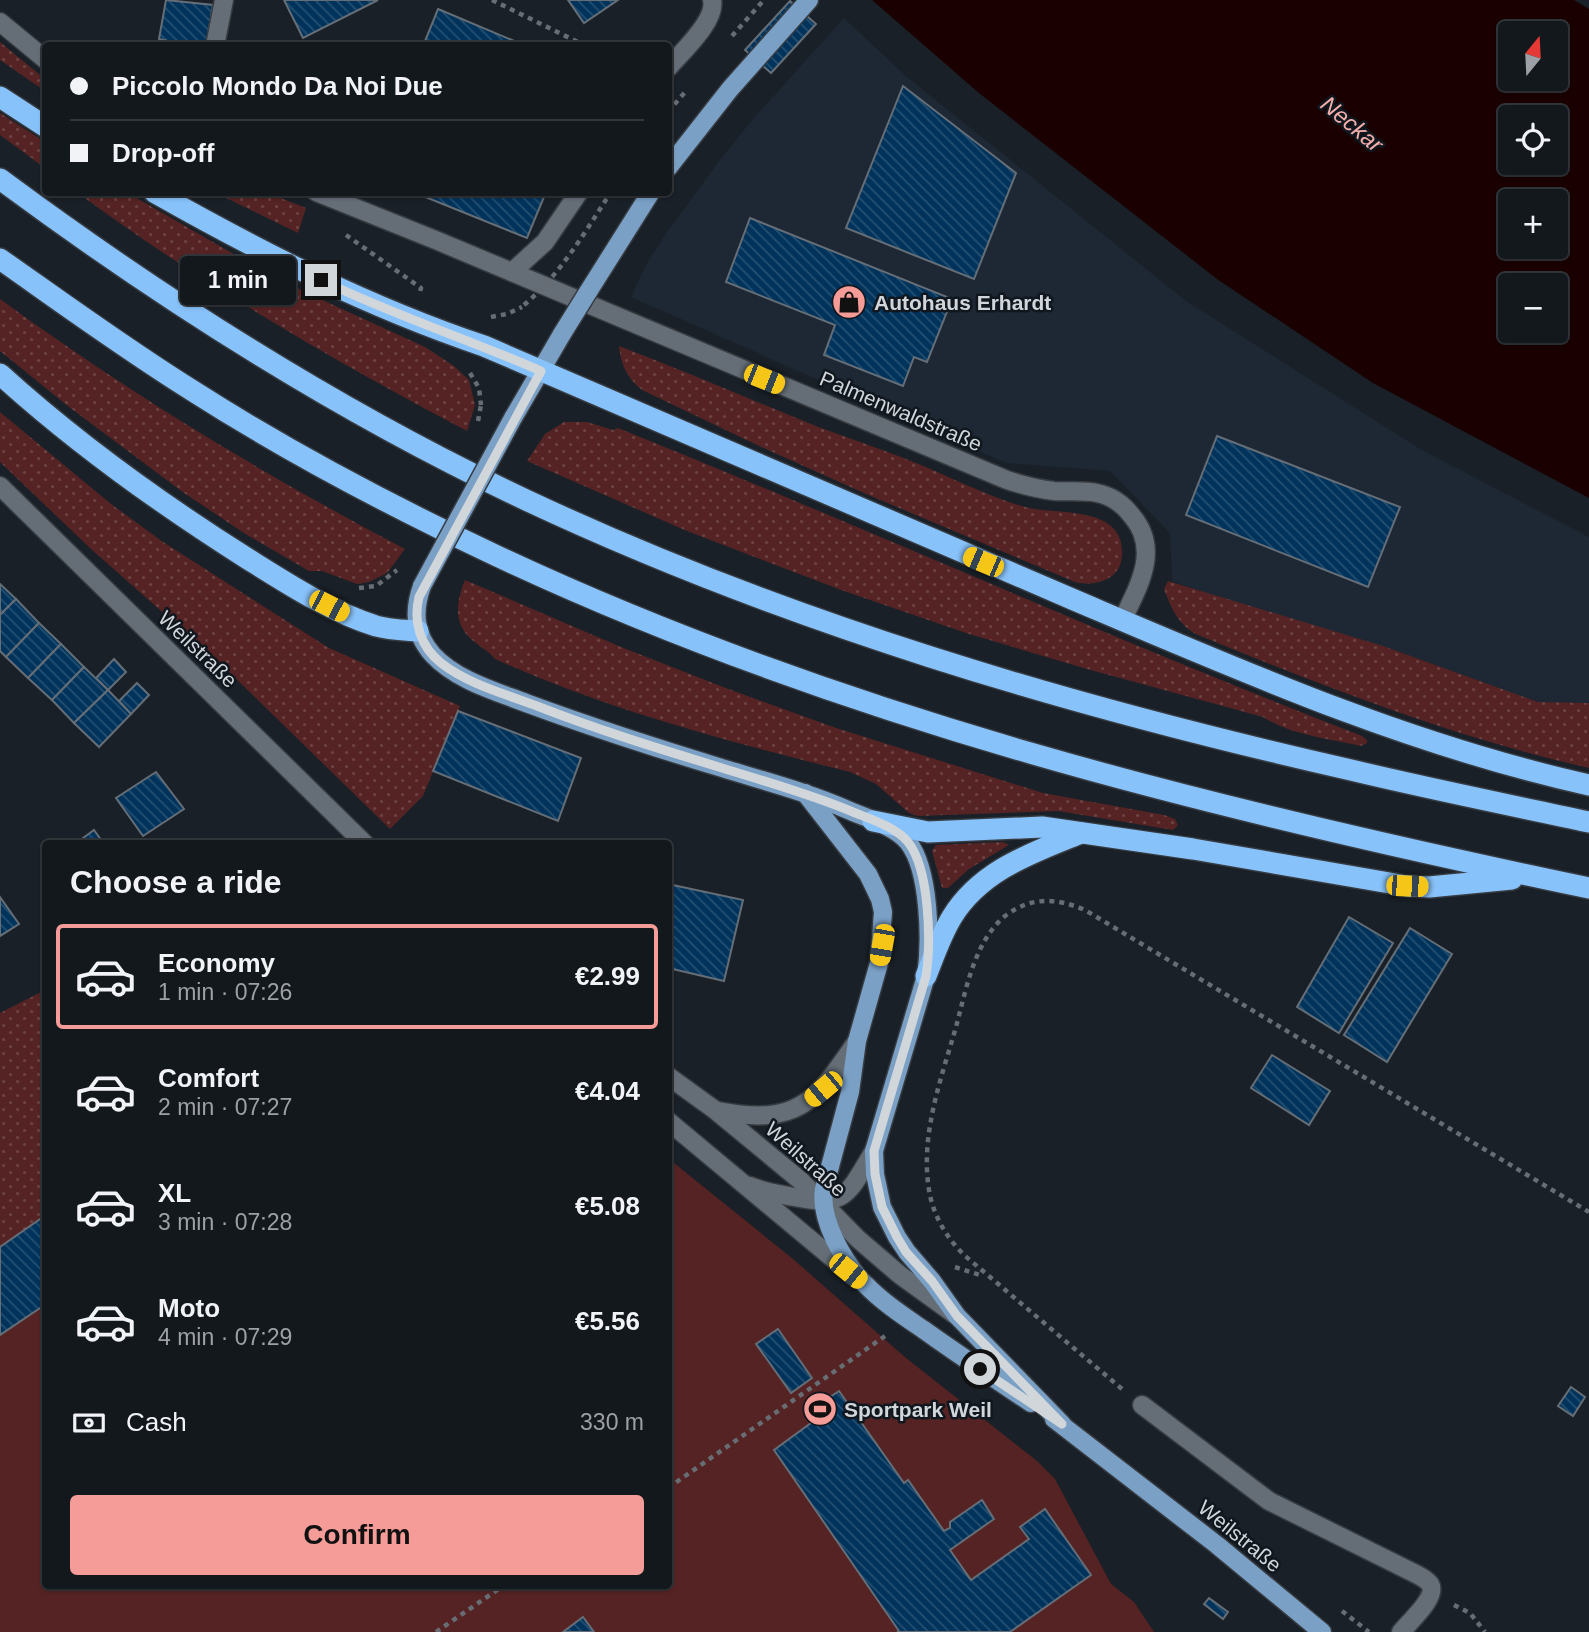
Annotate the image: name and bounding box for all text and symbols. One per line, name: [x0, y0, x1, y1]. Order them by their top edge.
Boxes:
north arrow: [1498, 21, 1568, 91]
map controls: [1498, 21, 1568, 343]
text: Piccolo Mondo Da Noi Due: [112, 71, 443, 101]
water label: Neckar: [1316, 91, 1389, 158]
button: locate: [1498, 105, 1568, 175]
text: Drop-off: [112, 138, 215, 168]
button: +: [1498, 189, 1568, 259]
callout: 1 min: [181, 256, 296, 304]
route end: [305, 264, 337, 296]
text: 1 min: [208, 267, 268, 293]
button: −: [1498, 273, 1568, 343]
shop icon: Autohaus Erhardt: [830, 283, 868, 321]
place label: Autohaus Erhardt: [874, 291, 1051, 314]
car: [741, 361, 788, 397]
street label: Palmenwaldstraße: [816, 366, 986, 456]
car: [960, 544, 1007, 580]
car: [306, 587, 353, 625]
street label: Weilstraße: [154, 606, 242, 692]
text: Choose a ride: [70, 864, 282, 900]
car: [1386, 875, 1429, 897]
car: [869, 922, 896, 968]
icon: car: [74, 945, 137, 1008]
text: Economy: [158, 948, 275, 978]
text: €2.99: [575, 961, 640, 991]
text: 1 min · 07:26: [158, 979, 292, 1005]
icon: car: [74, 1060, 137, 1123]
text: Comfort: [158, 1063, 259, 1093]
car: [801, 1067, 846, 1111]
text: €4.04: [575, 1076, 640, 1106]
text: 2 min · 07:27: [158, 1094, 292, 1120]
street label: Weilstraße: [761, 1117, 851, 1201]
icon: car: [74, 1175, 137, 1238]
text: XL: [158, 1178, 191, 1208]
text: €5.08: [575, 1191, 640, 1221]
text: 3 min · 07:28: [158, 1209, 292, 1235]
car: [826, 1250, 871, 1292]
icon: car: [74, 1290, 137, 1353]
text: Moto: [158, 1293, 220, 1323]
text: €5.56: [575, 1306, 640, 1336]
text: 4 min · 07:29: [158, 1324, 292, 1350]
route start: [964, 1353, 996, 1385]
sports icon: Sportpark Weil: [801, 1390, 839, 1428]
place label: Sportpark Weil: [844, 1398, 992, 1421]
icon: cash: [70, 1404, 108, 1442]
text: Cash: [126, 1407, 187, 1437]
text: 330 m: [580, 1409, 644, 1435]
button: Confirm: [70, 1495, 644, 1575]
street label: Weilstraße: [1194, 1496, 1286, 1576]

